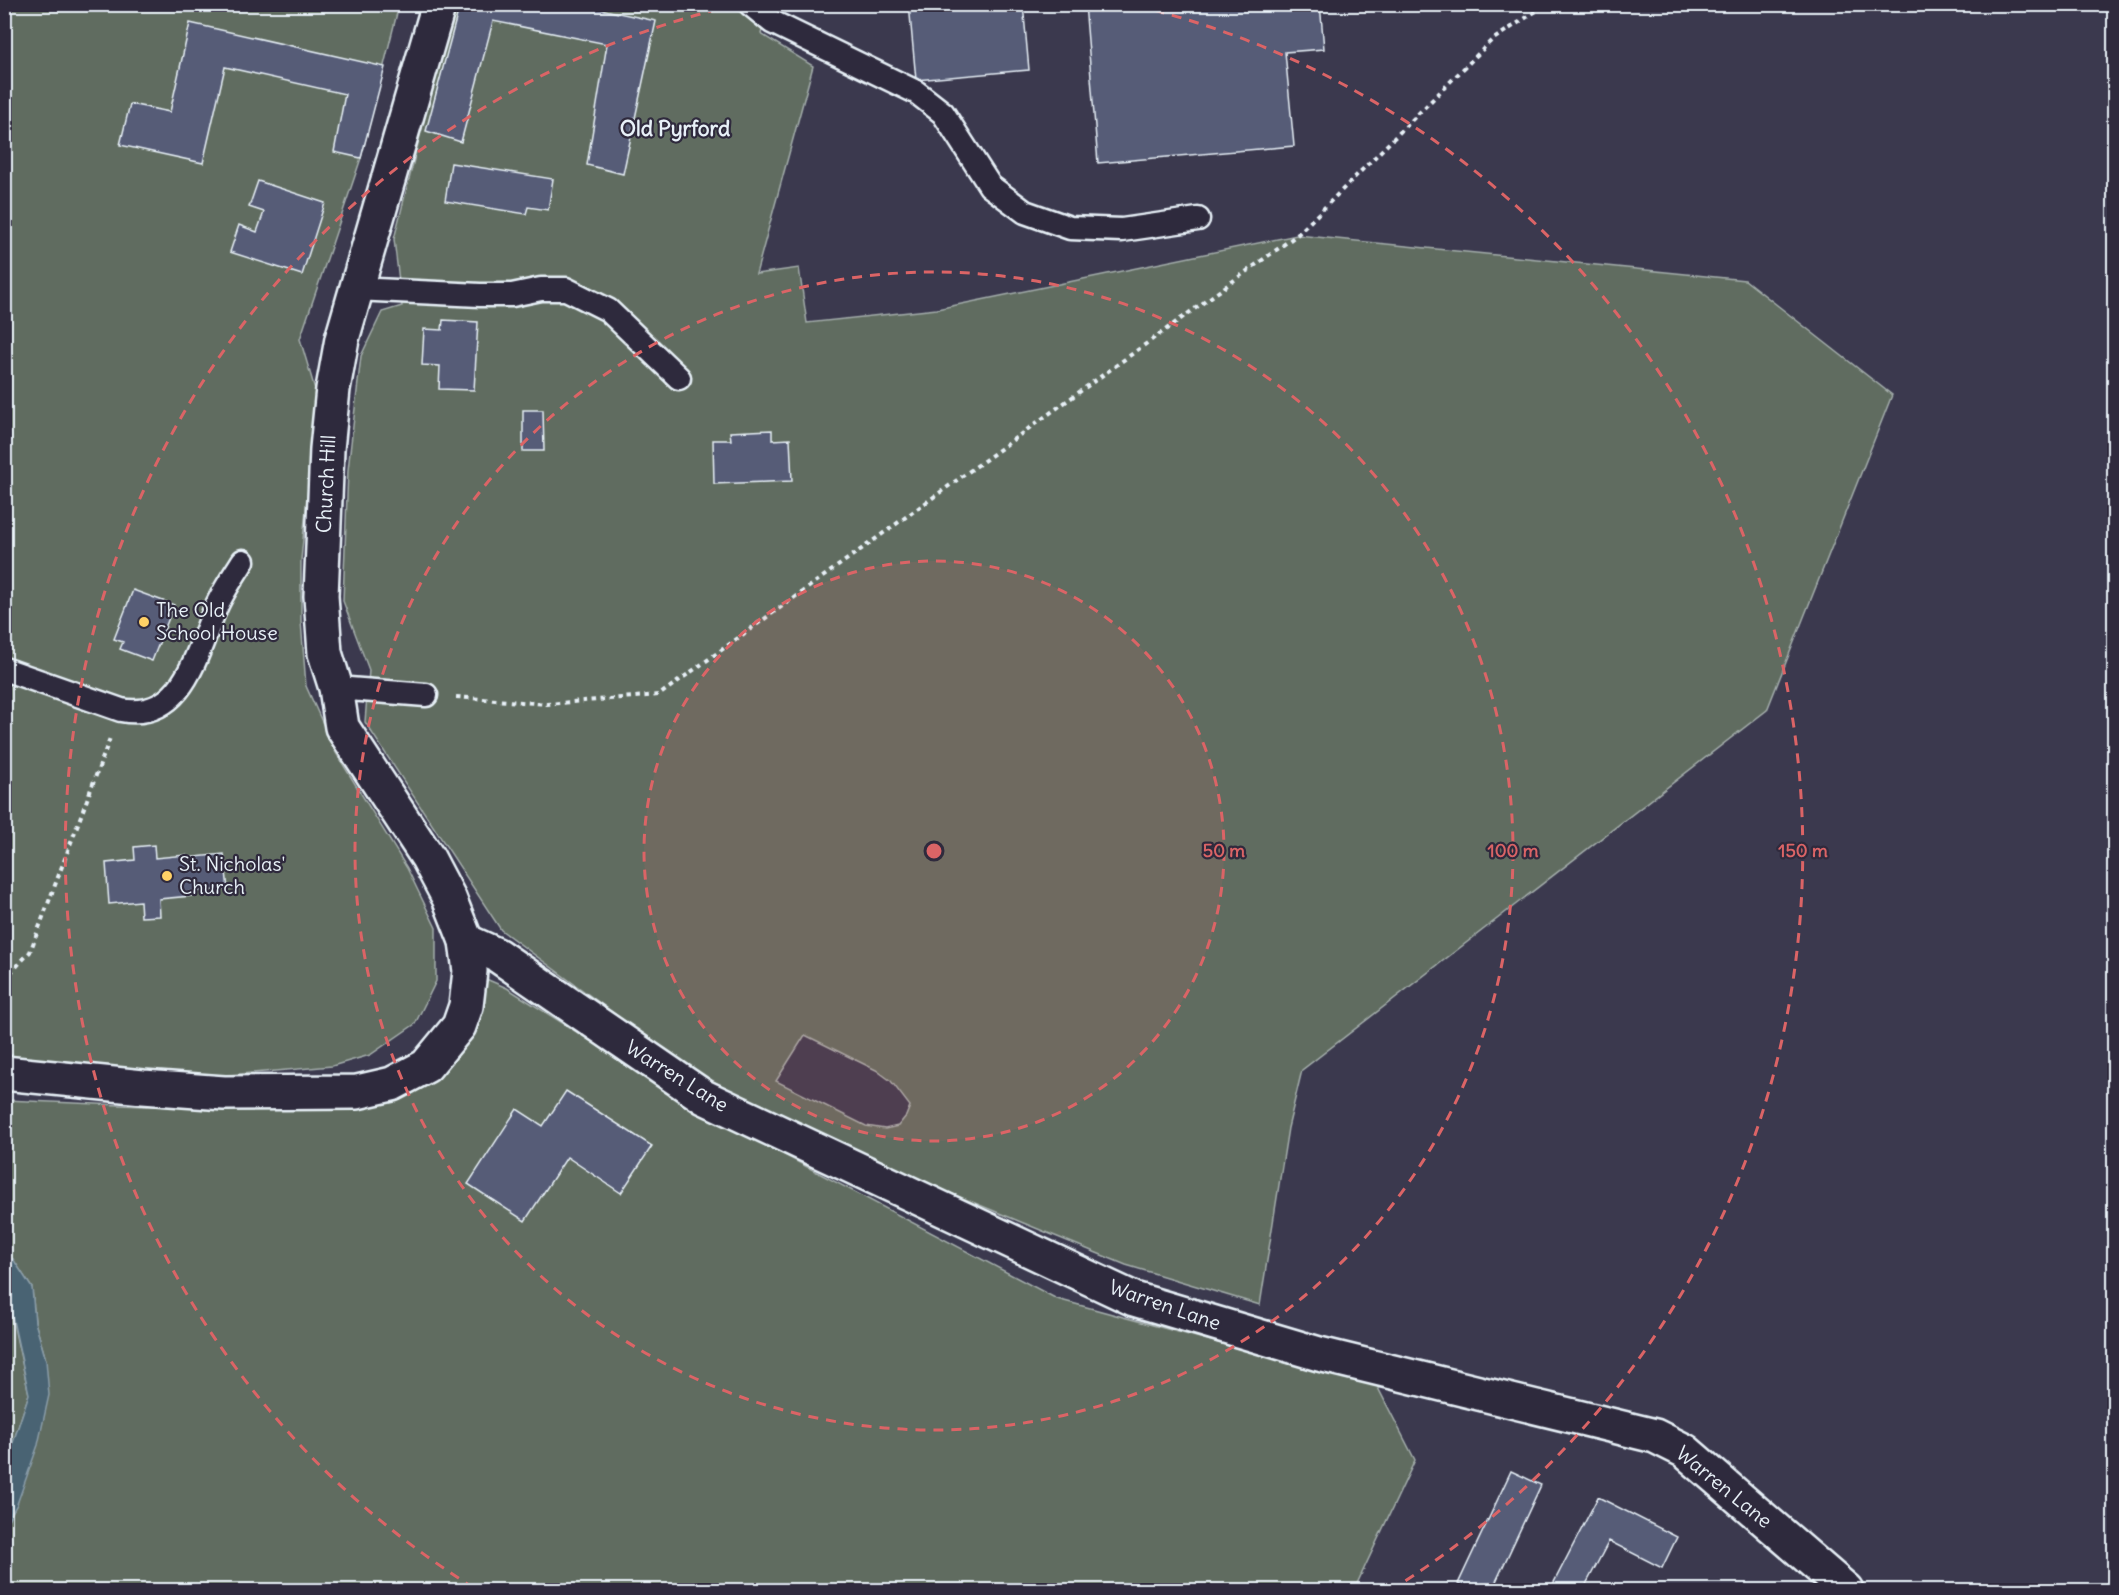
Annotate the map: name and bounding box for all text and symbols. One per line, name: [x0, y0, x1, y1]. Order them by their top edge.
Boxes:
district label: Old Pyrford: [620, 115, 731, 142]
street label: Church Hill: [310, 434, 341, 534]
place label: The Old School House: [156, 597, 278, 645]
marker: The Old School House: [137, 615, 151, 629]
text: 50 m: [1203, 839, 1245, 862]
text: 100 m: [1488, 839, 1539, 862]
text: 150 m: [1778, 839, 1828, 862]
centre of rings: [924, 841, 944, 861]
place label: St. Nicholas' Church: [179, 851, 285, 899]
marker: St. Nicholas' Church: [160, 869, 174, 883]
street label: Warren Lane: [621, 1034, 733, 1117]
street label: Warren Lane: [1106, 1274, 1224, 1335]
street label: Warren Lane: [1671, 1440, 1777, 1533]

